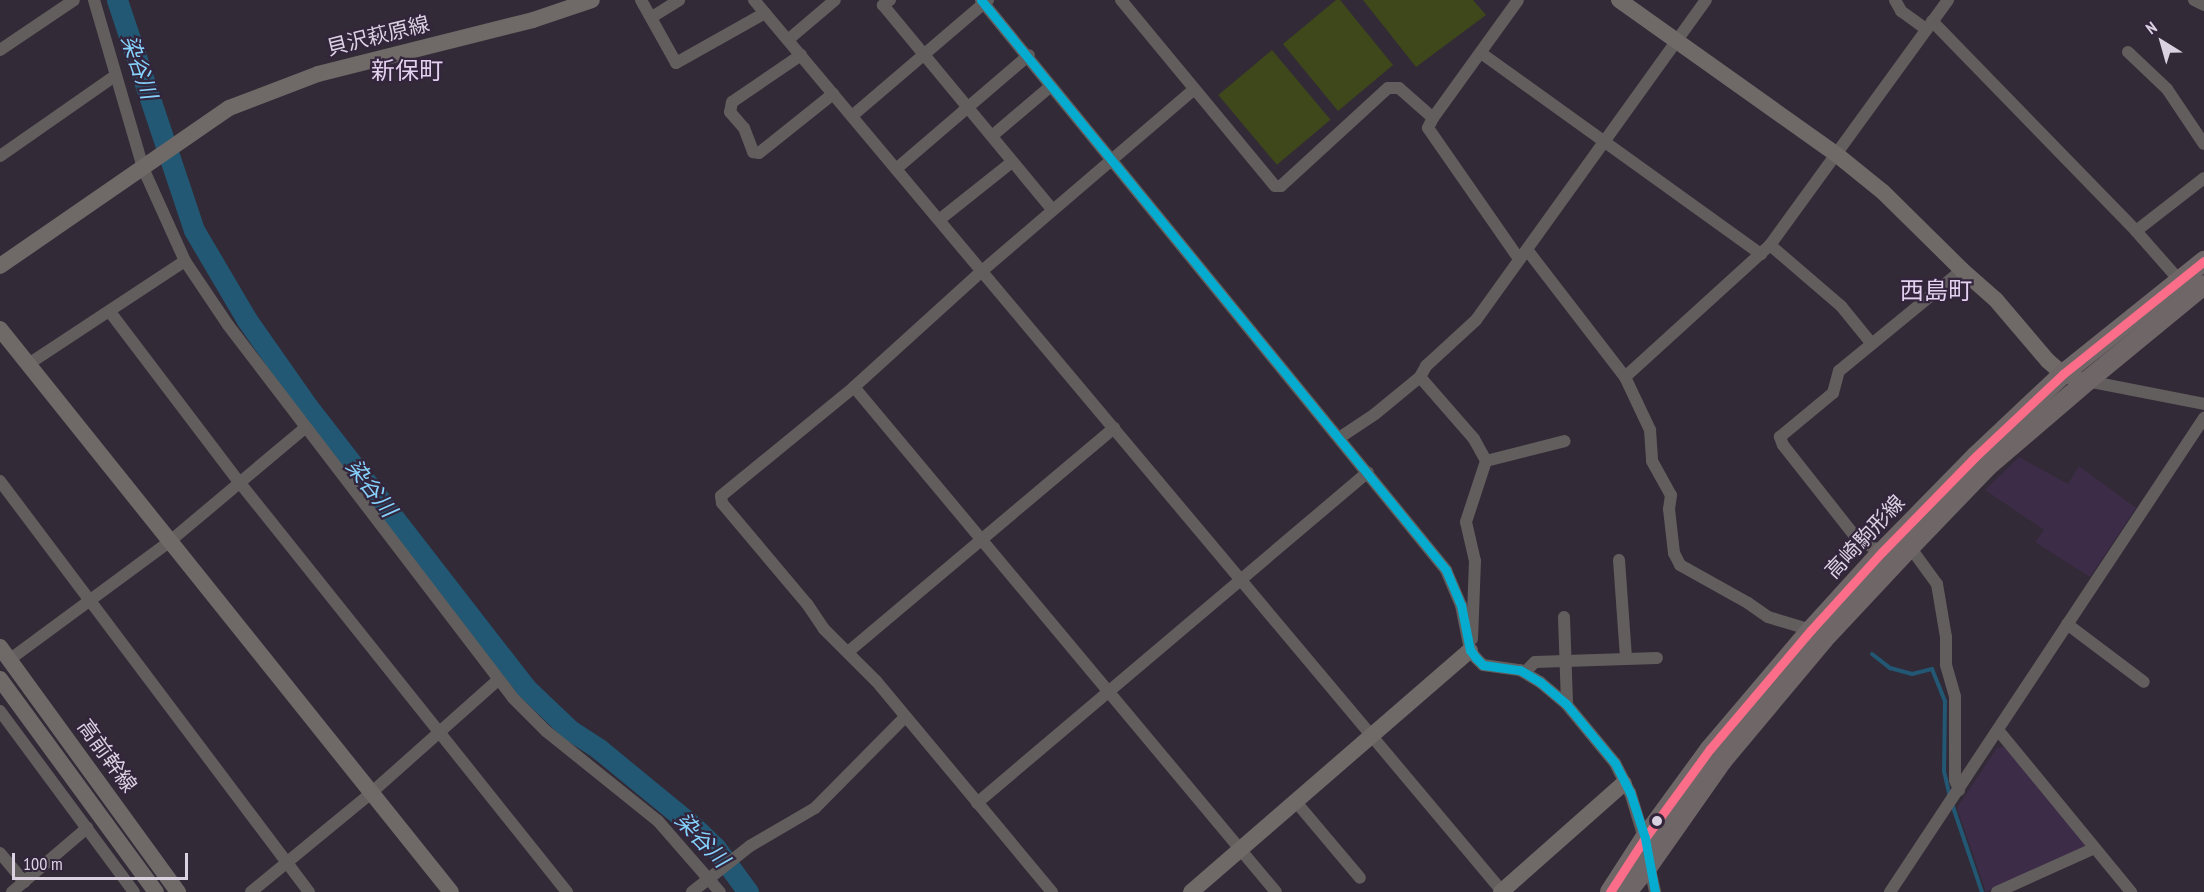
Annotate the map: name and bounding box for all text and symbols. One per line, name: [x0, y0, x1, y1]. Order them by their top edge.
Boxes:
street label: 貝沢萩原線: [324, 11, 432, 61]
north arrow: [2132, 12, 2192, 72]
text: N: [2142, 17, 2161, 38]
water label: 染谷川: [116, 32, 162, 102]
district label: 新保町: [371, 57, 443, 85]
district label: 西島町: [1900, 277, 1972, 305]
water label: 染谷川: [340, 454, 402, 522]
street label: 高崎駒形線: [1820, 490, 1910, 584]
street label: 高前幹線: [72, 715, 142, 797]
water label: 染谷川: [670, 807, 734, 873]
unlabelled marker: [1651, 815, 1663, 827]
scale bar: [15, 841, 190, 879]
text: 100 m: [23, 852, 63, 875]

